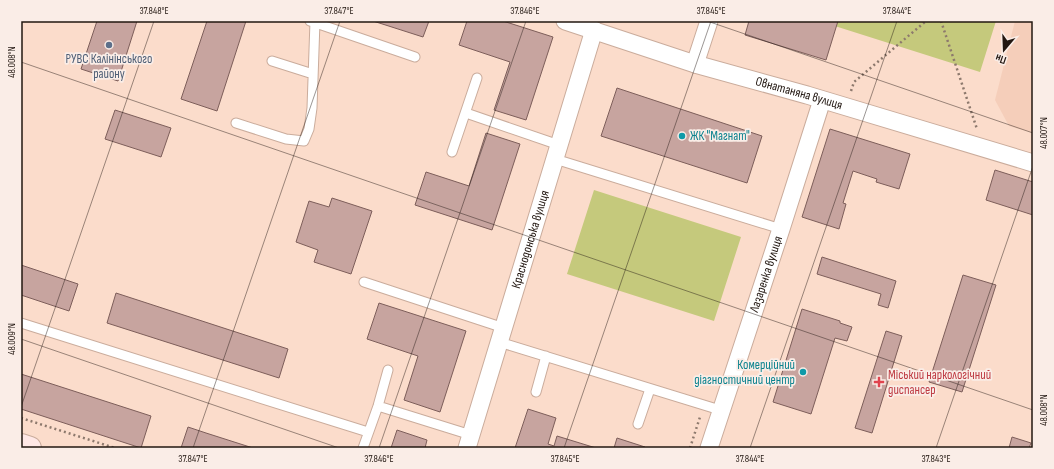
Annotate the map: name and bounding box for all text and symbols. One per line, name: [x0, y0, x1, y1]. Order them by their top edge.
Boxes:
text: 37.848°E: [139, 5, 169, 17]
text: 37.847°E: [324, 5, 354, 17]
text: 37.846°E: [510, 5, 540, 17]
text: 37.845°E: [696, 5, 726, 17]
text: 37.844°E: [883, 5, 911, 17]
north arrow: [984, 30, 1024, 70]
marker: РУВС Калінінського району: [104, 40, 114, 50]
text: 48.008°N: [6, 46, 18, 78]
place label: РУВС Калінінського району: [66, 51, 152, 82]
text: Пн: [994, 51, 1008, 67]
street label: Овнатаняна вулиця: [754, 73, 844, 113]
text: 48.007°N: [1038, 117, 1050, 149]
place label: ЖК "Магнат": [690, 128, 750, 144]
marker: ЖК "Магнат": [677, 131, 687, 141]
street label: Краснодонська вулиця: [508, 188, 553, 290]
street label: Лазаренка вулиця: [746, 234, 786, 315]
text: 48.009°N: [6, 323, 18, 355]
place label: Комерційний діагностичний центр: [694, 357, 795, 388]
marker: Комерційний діагностичний центр: [798, 367, 808, 377]
place label: Міський наркологічний диспансер: [888, 367, 991, 398]
marker: Міський наркологічний диспансер: [873, 376, 885, 388]
text: 48.008°N: [1038, 394, 1050, 426]
text: 37.847°E: [178, 453, 208, 465]
text: 37.846°E: [364, 453, 394, 465]
text: 37.845°E: [550, 453, 580, 465]
text: 37.844°E: [736, 453, 764, 465]
text: 37.843°E: [921, 453, 951, 465]

